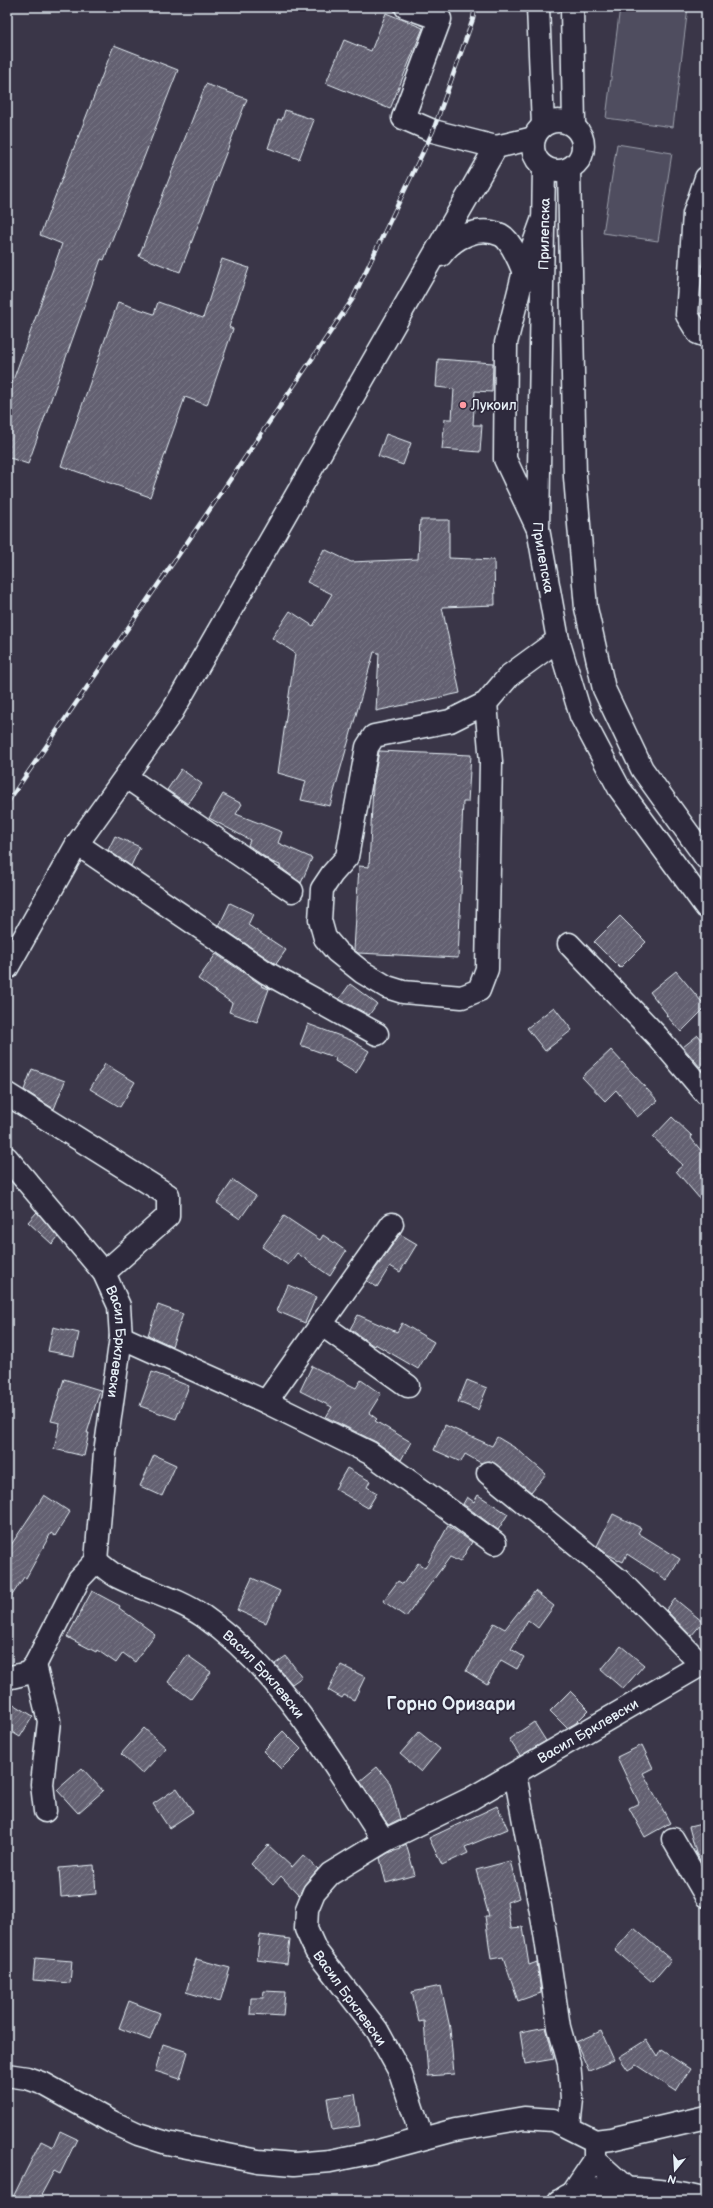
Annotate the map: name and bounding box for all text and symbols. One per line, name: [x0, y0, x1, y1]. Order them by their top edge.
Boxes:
street label: Прилепска: [535, 197, 554, 270]
place label: Лукоил: [470, 397, 517, 414]
marker: Лукоил: [458, 400, 468, 410]
street label: Прилепска: [529, 522, 558, 595]
street label: Васил Брклевски: [102, 1283, 129, 1399]
street label: Васил Брклевски: [219, 1627, 308, 1722]
district label: Горно Оризари: [386, 1694, 516, 1715]
street label: Васил Брклевски: [534, 1695, 641, 1767]
street label: Васил Брклевски: [309, 1947, 390, 2049]
north arrow: [655, 2150, 695, 2190]
text: N: [666, 2172, 678, 2186]

